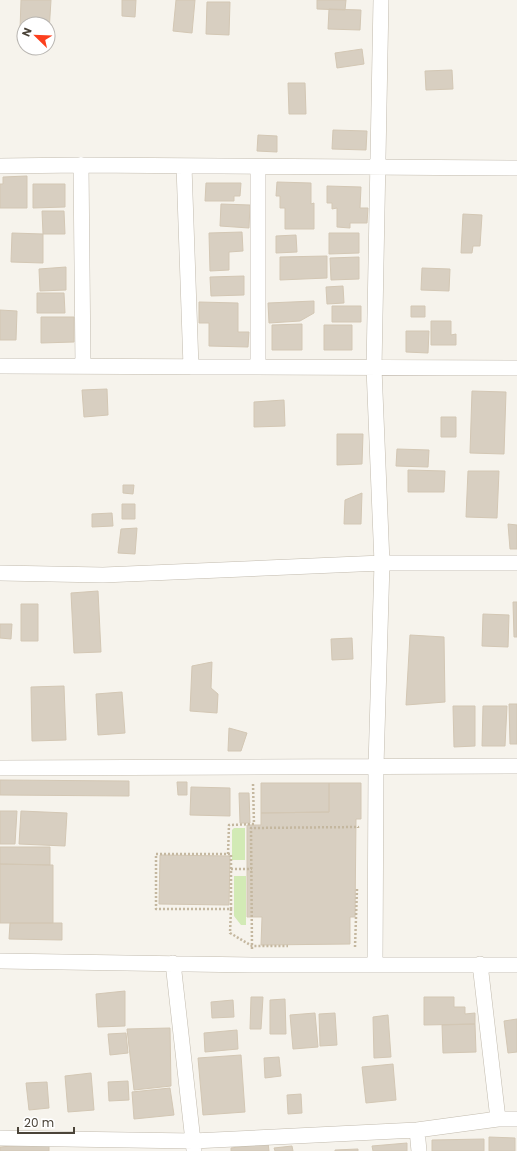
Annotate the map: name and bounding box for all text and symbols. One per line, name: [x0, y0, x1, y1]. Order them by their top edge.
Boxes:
north arrow: [16, 16, 56, 56]
text: N: [18, 25, 36, 39]
scale bar: [18, 1109, 74, 1135]
text: 20 m: [24, 1114, 54, 1131]

